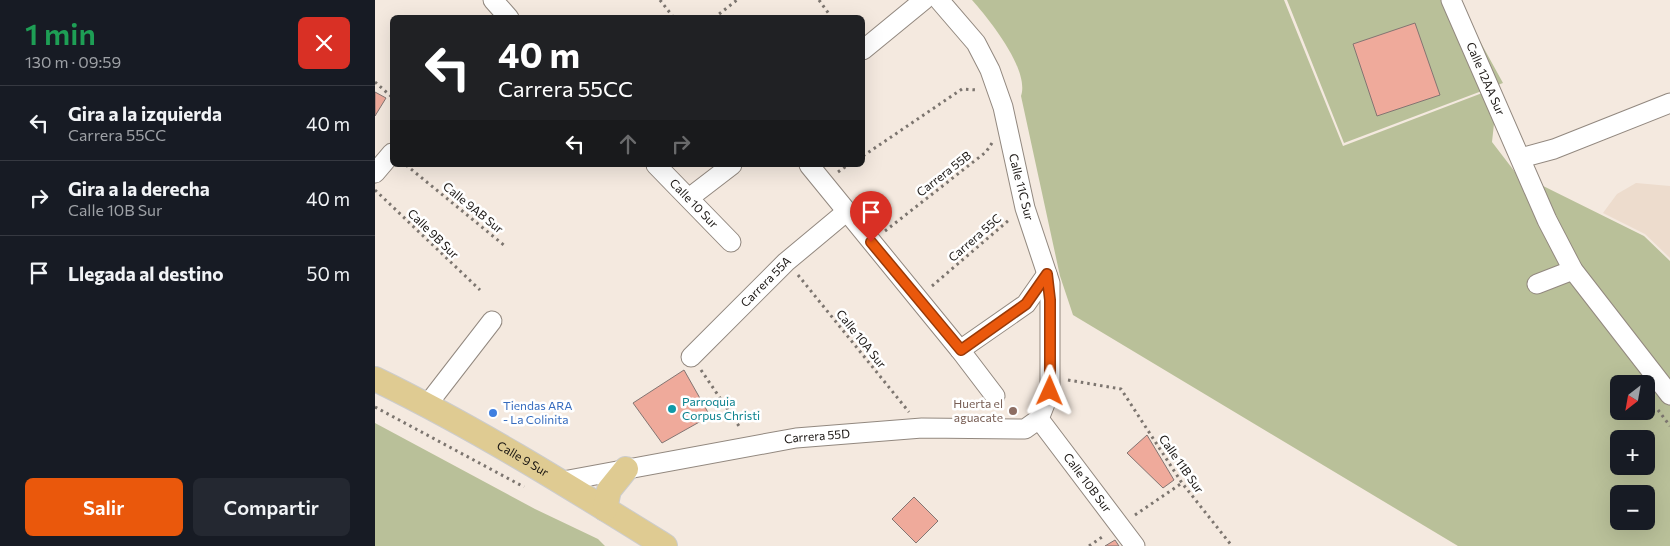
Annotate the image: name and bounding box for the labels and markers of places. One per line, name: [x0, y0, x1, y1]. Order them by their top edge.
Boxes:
pin: [850, 191, 892, 242]
place label: Parroquia Corpus Christi: [682, 394, 760, 422]
place label: Huerta el aguacate: [953, 396, 1003, 424]
place label: Tiendas ARA - La Colinita: [503, 398, 573, 426]
marker: Parroquia Corpus Christi: [666, 403, 678, 415]
marker: Huerta el aguacate: [1007, 405, 1019, 417]
marker: Tiendas ARA - La Colinita: [487, 407, 499, 419]

